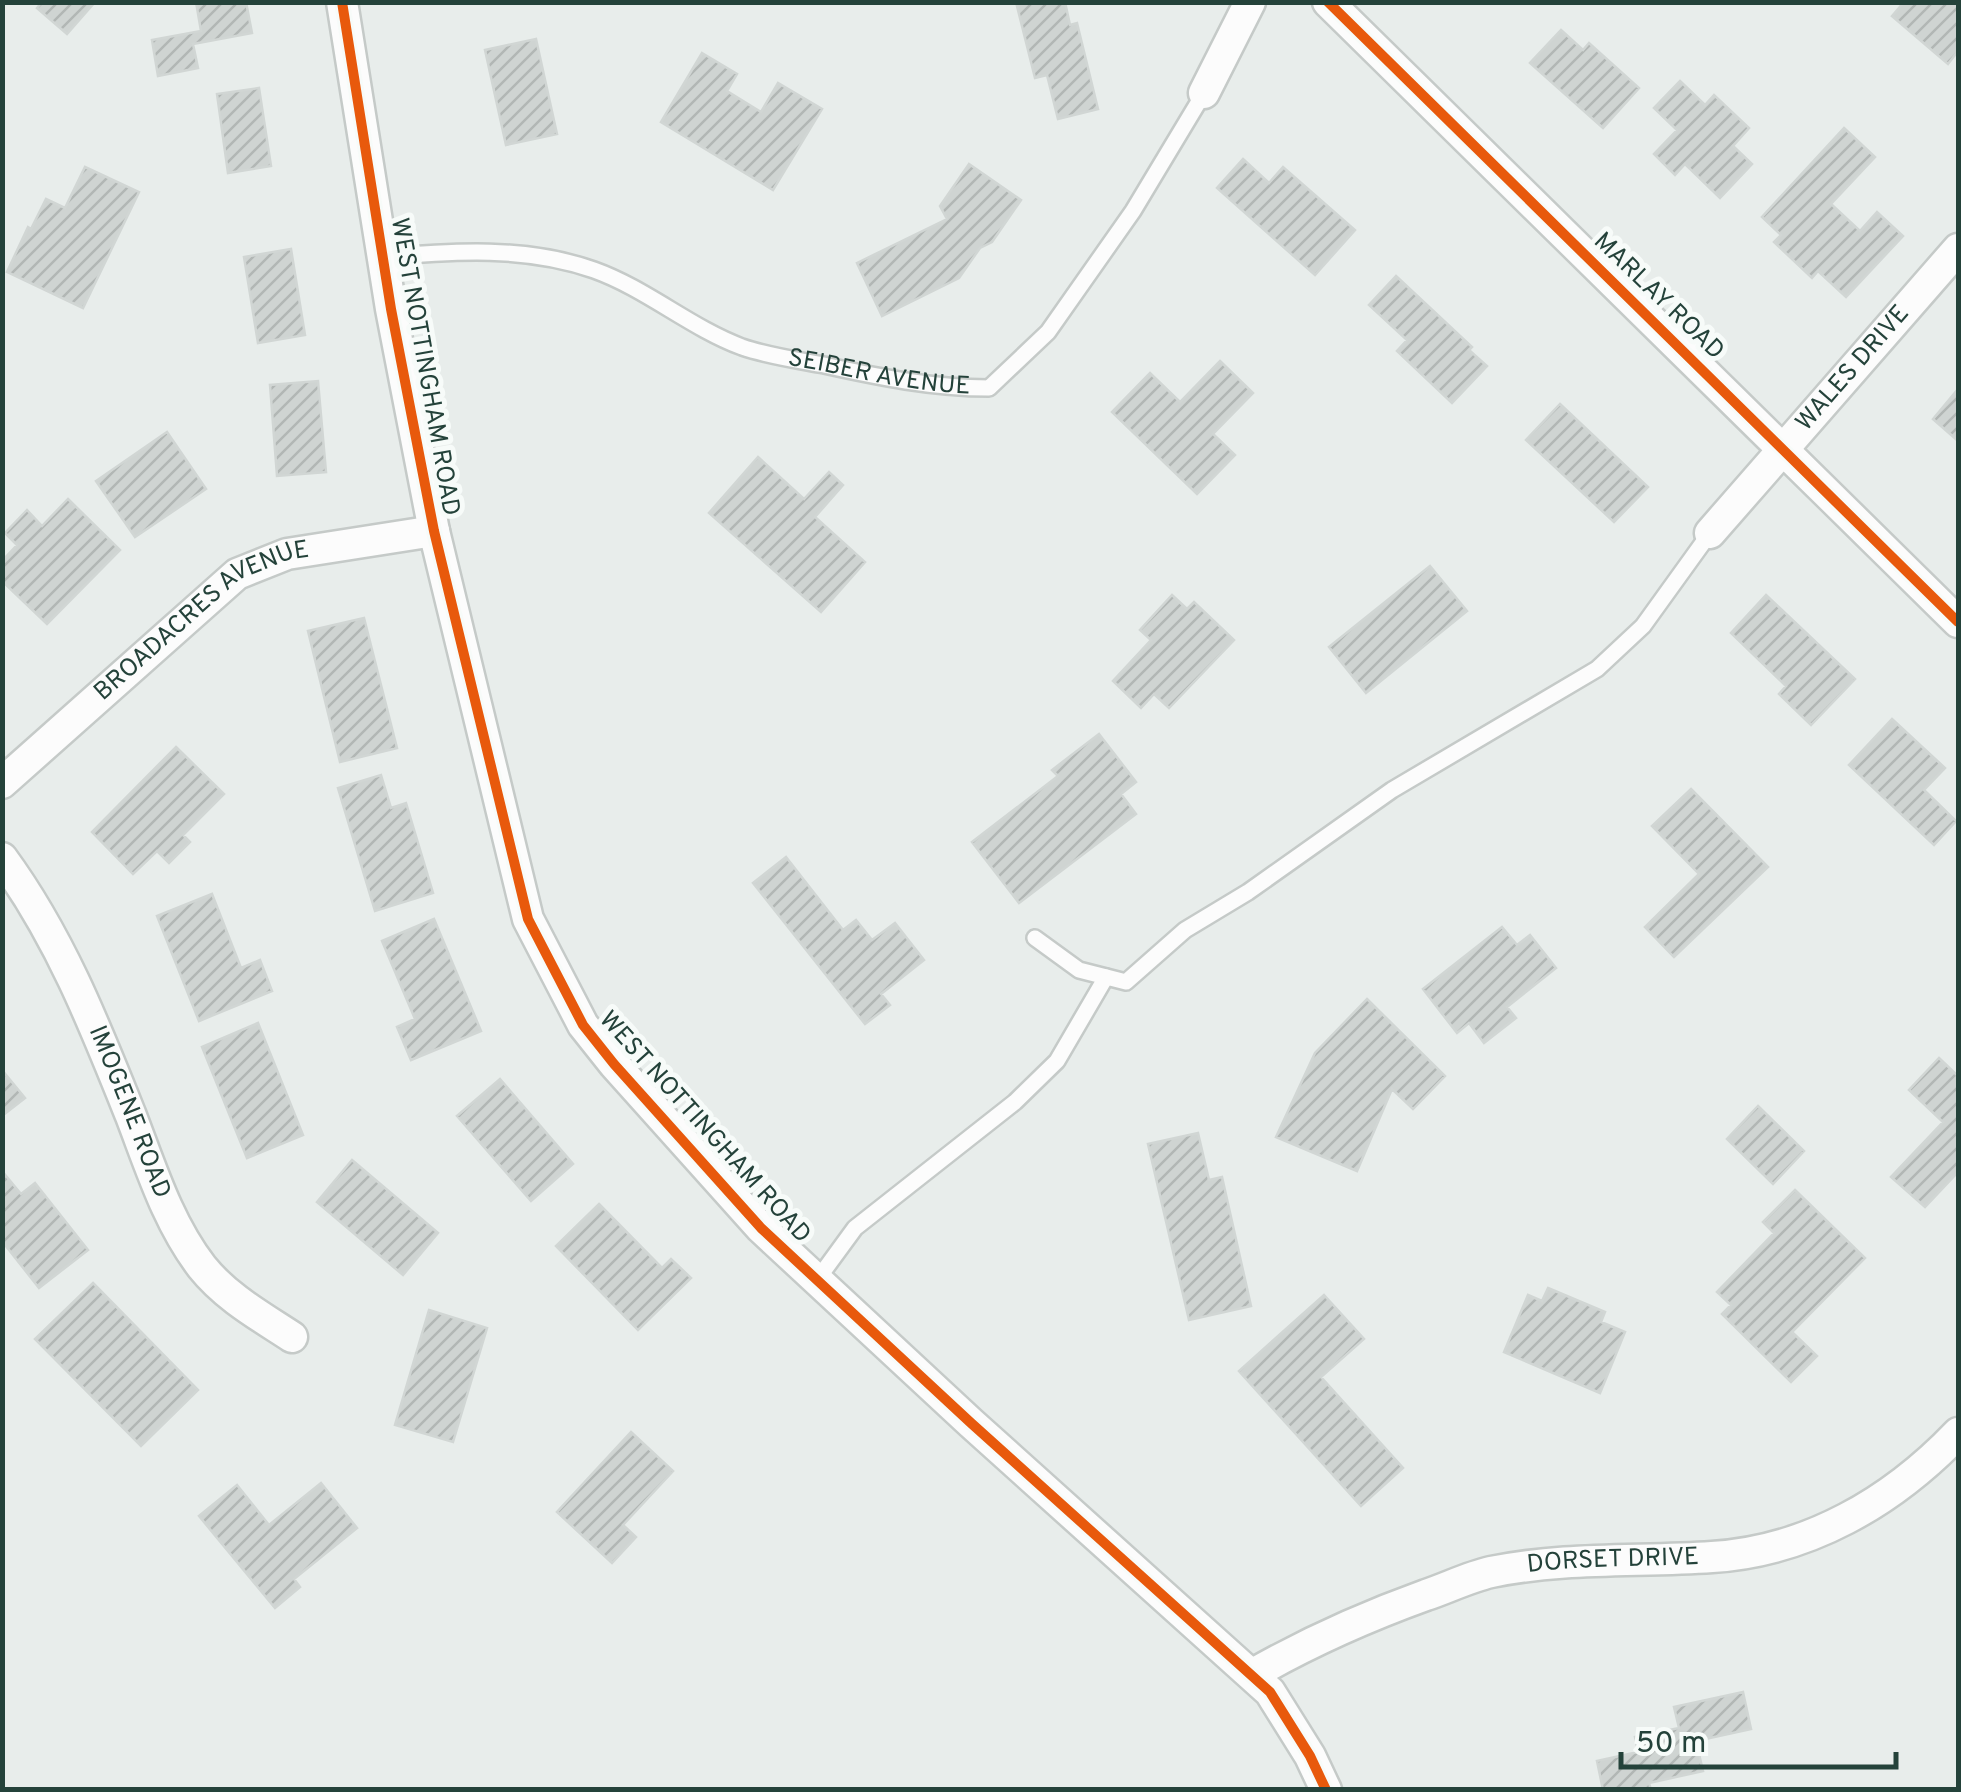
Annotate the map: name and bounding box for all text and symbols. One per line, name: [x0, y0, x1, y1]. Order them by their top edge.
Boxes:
street label: WEST NOTTINGHAM ROAD: [382, 216, 466, 518]
street label: MARLAY ROAD: [1586, 226, 1730, 368]
street label: WALES DRIVE: [1790, 299, 1917, 439]
street label: SEIBER AVENUE: [785, 343, 971, 404]
street label: BROADACRES AVENUE: [88, 535, 311, 709]
street label: WEST NOTTINGHAM ROAD: [591, 1005, 817, 1251]
street label: IMOGENE ROAD: [80, 1021, 177, 1204]
street label: DORSET DRIVE: [1525, 1542, 1700, 1582]
scale bar: [1621, 1707, 1896, 1769]
text: 50 m: [1636, 1726, 1706, 1763]

